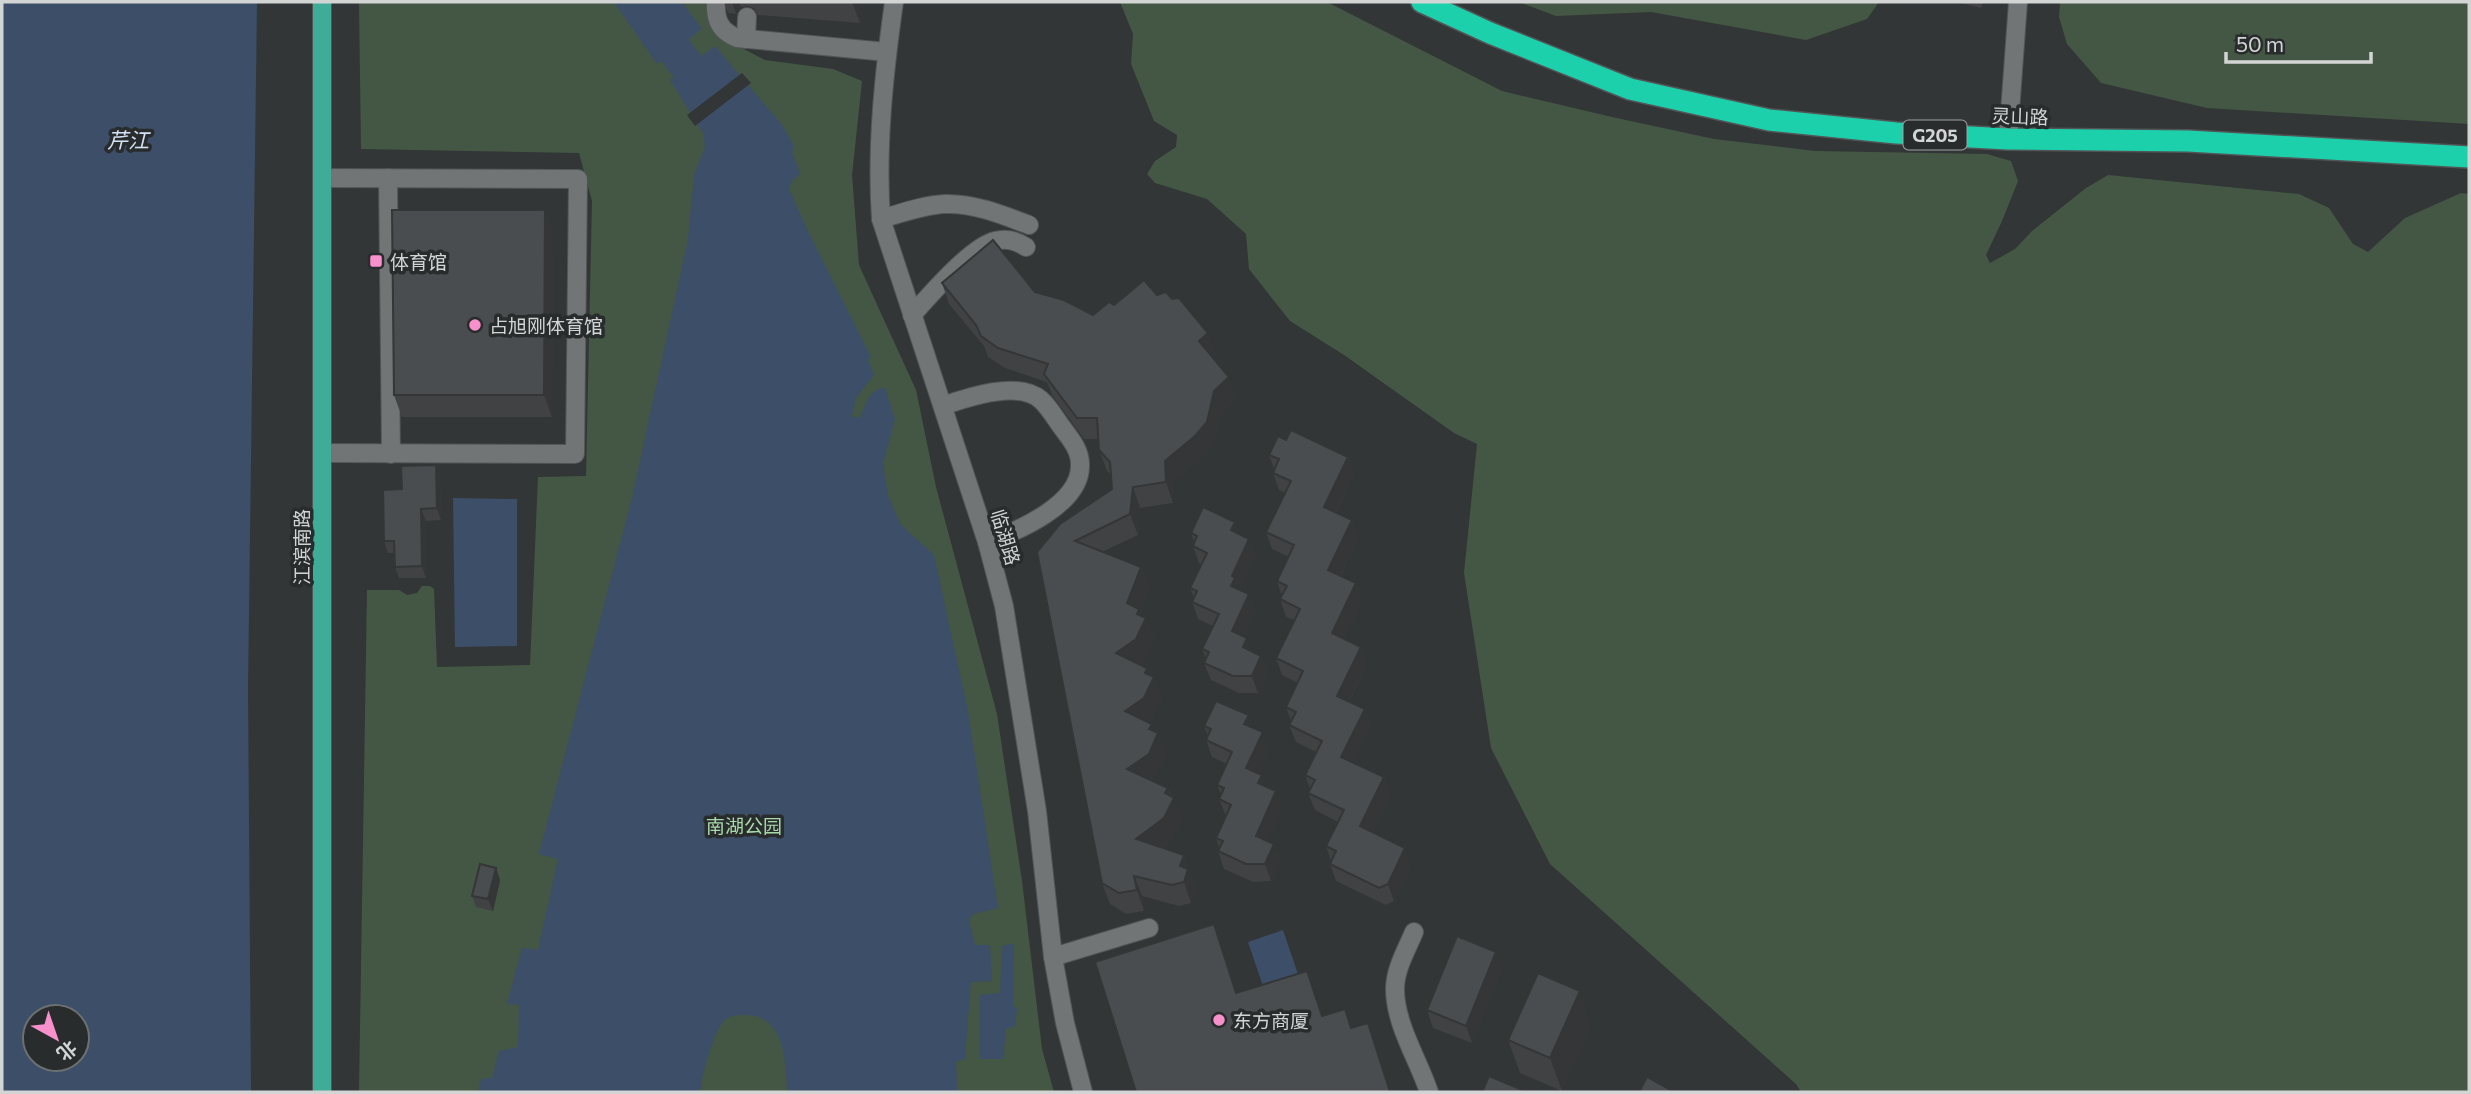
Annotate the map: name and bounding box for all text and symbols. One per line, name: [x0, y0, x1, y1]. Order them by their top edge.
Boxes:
scale bar: [2226, 21, 2371, 65]
text: 50 m: [2236, 31, 2284, 56]
street label: 灵山路: [1991, 104, 2049, 128]
road number: G205: [1904, 120, 1966, 150]
water label: 芹江: [107, 127, 151, 152]
place label: 体育馆: [390, 250, 447, 273]
marker: 体育馆: [368, 253, 384, 269]
place label: 占旭刚体育馆: [489, 314, 603, 337]
marker: 占旭刚体育馆: [467, 317, 483, 333]
street label: 临湖路: [987, 506, 1025, 568]
street label: 江滨南路: [290, 509, 313, 585]
park label: 南湖公园: [706, 814, 782, 837]
north arrow: [21, 1003, 91, 1073]
place label: 东方商厦: [1233, 1009, 1309, 1032]
marker: 东方商厦: [1211, 1012, 1227, 1028]
text: 北: [53, 1036, 82, 1066]

